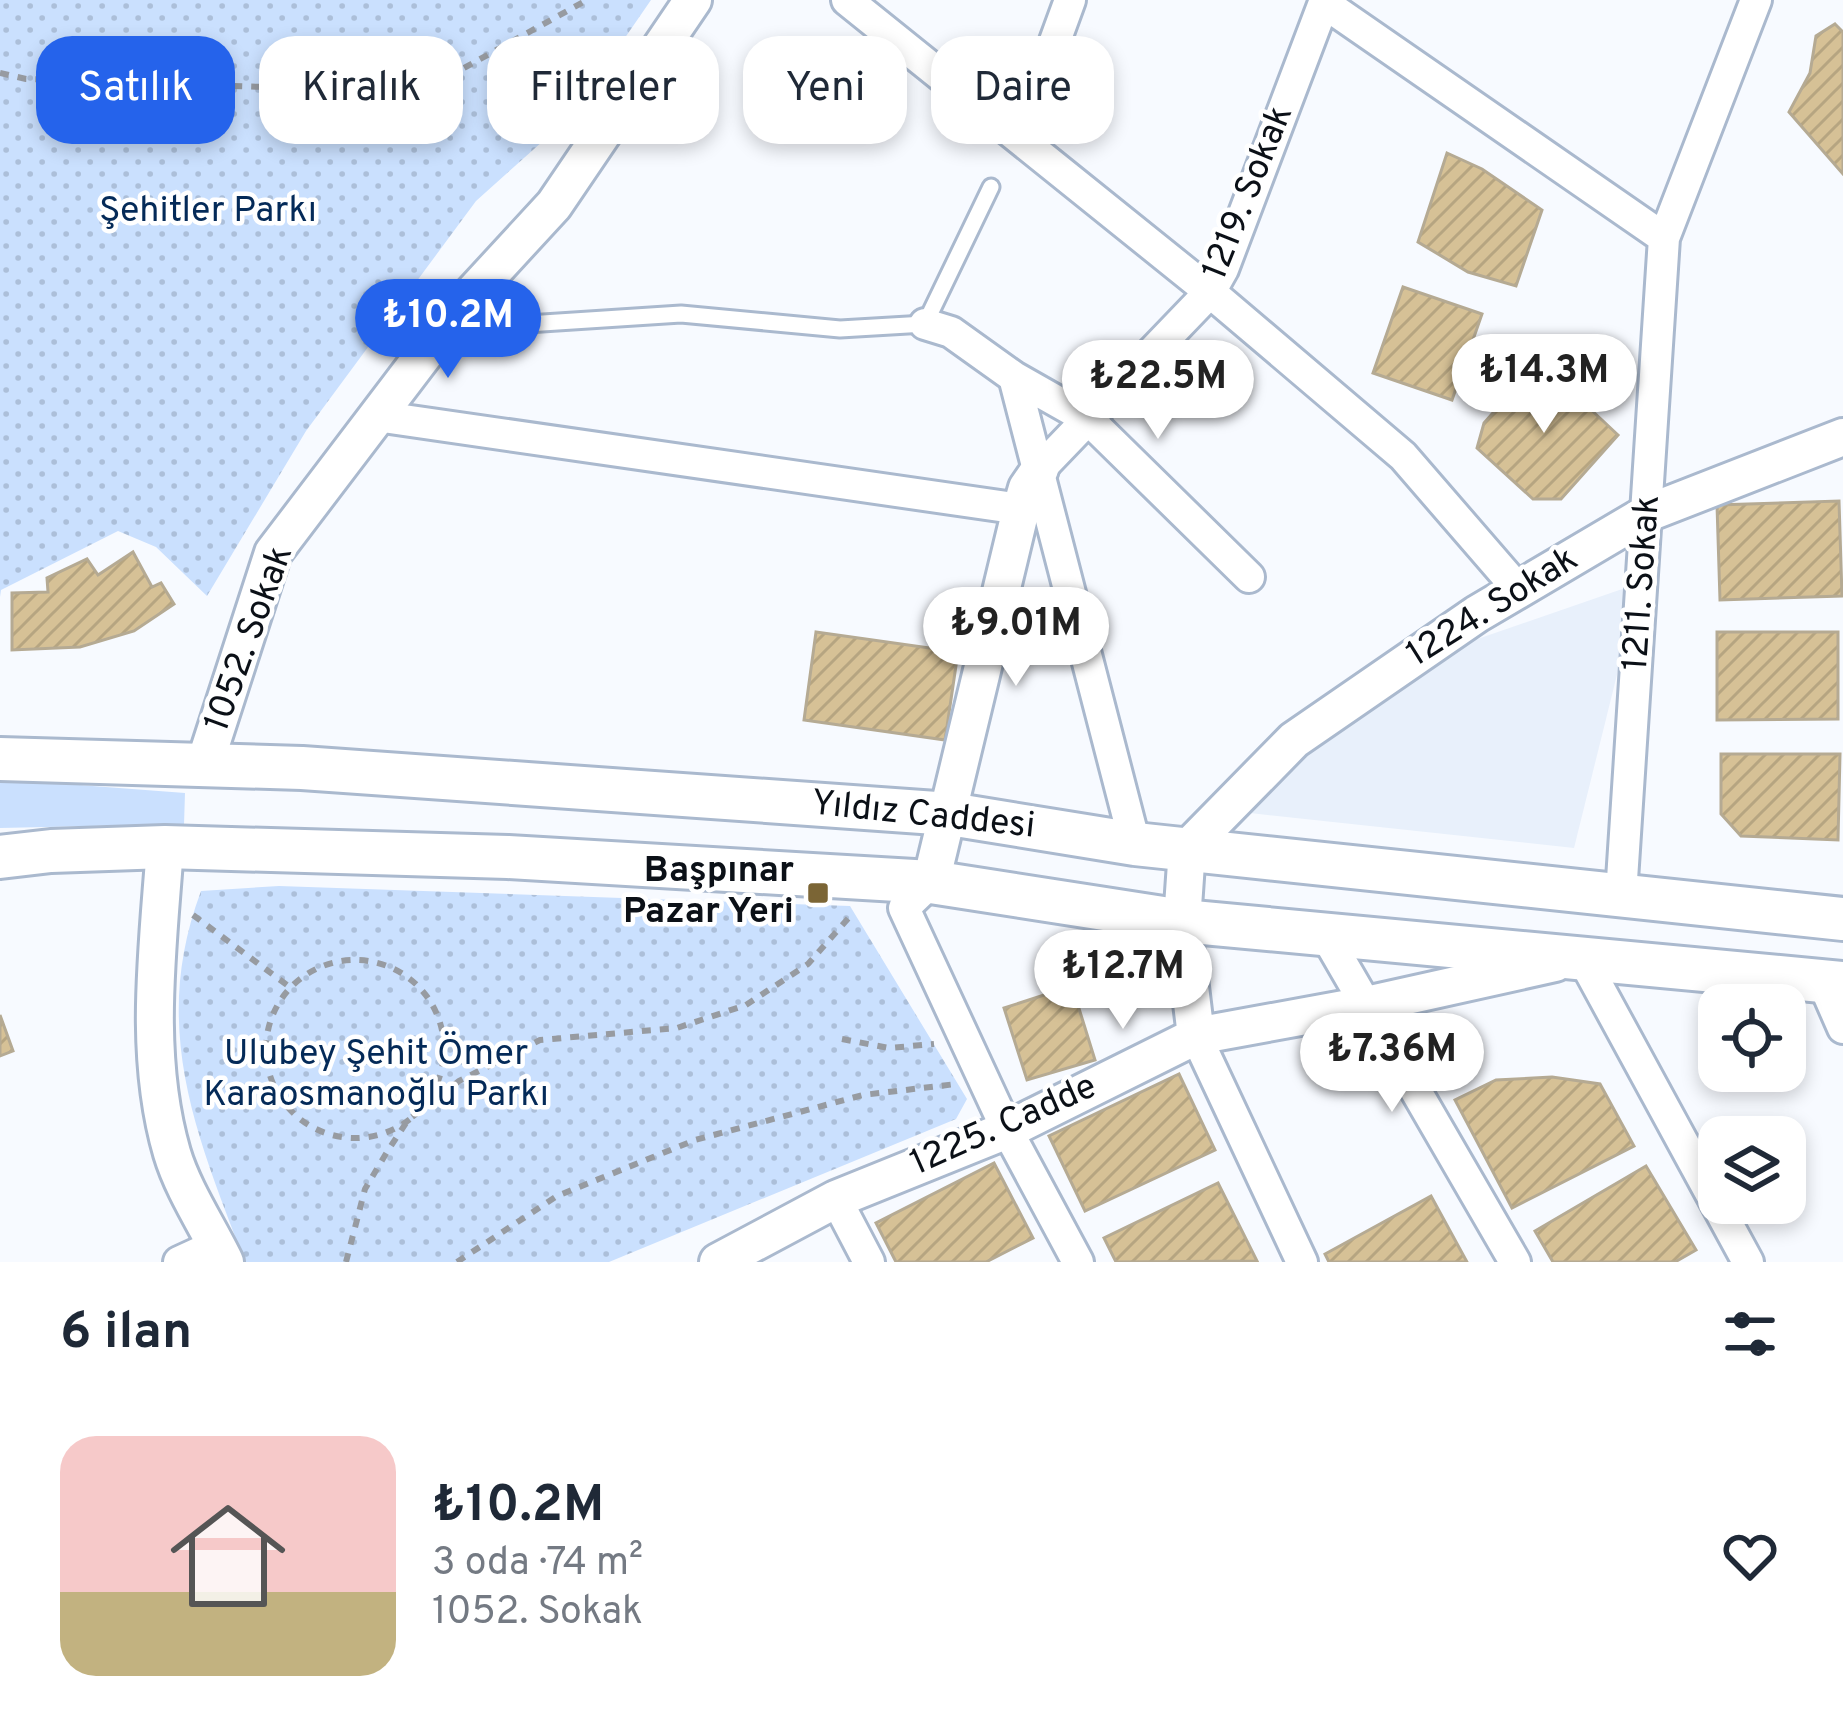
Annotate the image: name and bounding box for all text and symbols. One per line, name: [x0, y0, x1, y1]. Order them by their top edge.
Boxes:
chip: Satılık: [36, 36, 235, 144]
chip: Kiralık: [259, 36, 463, 144]
chip: Filtreler: [487, 36, 719, 144]
chip: Yeni: [743, 36, 907, 144]
chip: Daire: [931, 36, 1114, 144]
street label: 1219. Sokak: [1193, 99, 1305, 287]
park label: Şehitler Parkı: [99, 189, 317, 235]
pin: ₺10.2M: [350, 279, 546, 381]
text: ₺10.2M: [382, 293, 514, 342]
pin: ₺14.3M: [1446, 334, 1642, 436]
pin: ₺22.5M: [1060, 340, 1256, 442]
text: ₺14.3M: [1479, 348, 1609, 397]
text: ₺22.5M: [1089, 354, 1227, 403]
street label: 1211. Sokak: [1614, 494, 1672, 672]
street label: 1224. Sokak: [1399, 537, 1587, 679]
street label: 1052. Sokak: [195, 540, 305, 738]
pin: ₺9.01M: [918, 587, 1114, 689]
text: ₺9.01M: [950, 601, 1082, 650]
street label: Yıldız Caddesi: [809, 781, 1037, 851]
place label: Başpınar Pazar Yeri: [623, 849, 794, 936]
marker: Başpınar Pazar Yeri: [805, 880, 831, 906]
pin: ₺12.7M: [1025, 930, 1221, 1032]
text: ₺12.7M: [1061, 944, 1185, 993]
map controls: [1698, 984, 1806, 1224]
button: locate: [1698, 984, 1806, 1092]
pin: ₺7.36M: [1294, 1013, 1490, 1115]
text: ₺7.36M: [1327, 1027, 1457, 1076]
park label: Ulubey Şehit Ömer Karaosmanoğlu Parkı: [203, 1031, 549, 1119]
street label: 1225. Cadde: [904, 1065, 1104, 1187]
button: layers: [1698, 1116, 1806, 1224]
icon: filters: [1717, 1301, 1783, 1367]
text: 6 ilan: [60, 1302, 192, 1367]
text: ₺10.2M: [432, 1475, 604, 1540]
icon: home: [156, 1484, 300, 1628]
icon: heart: [1717, 1523, 1783, 1589]
text: 3 oda · 74 m²: [432, 1540, 643, 1589]
text: 1052. Sokak: [432, 1589, 643, 1638]

